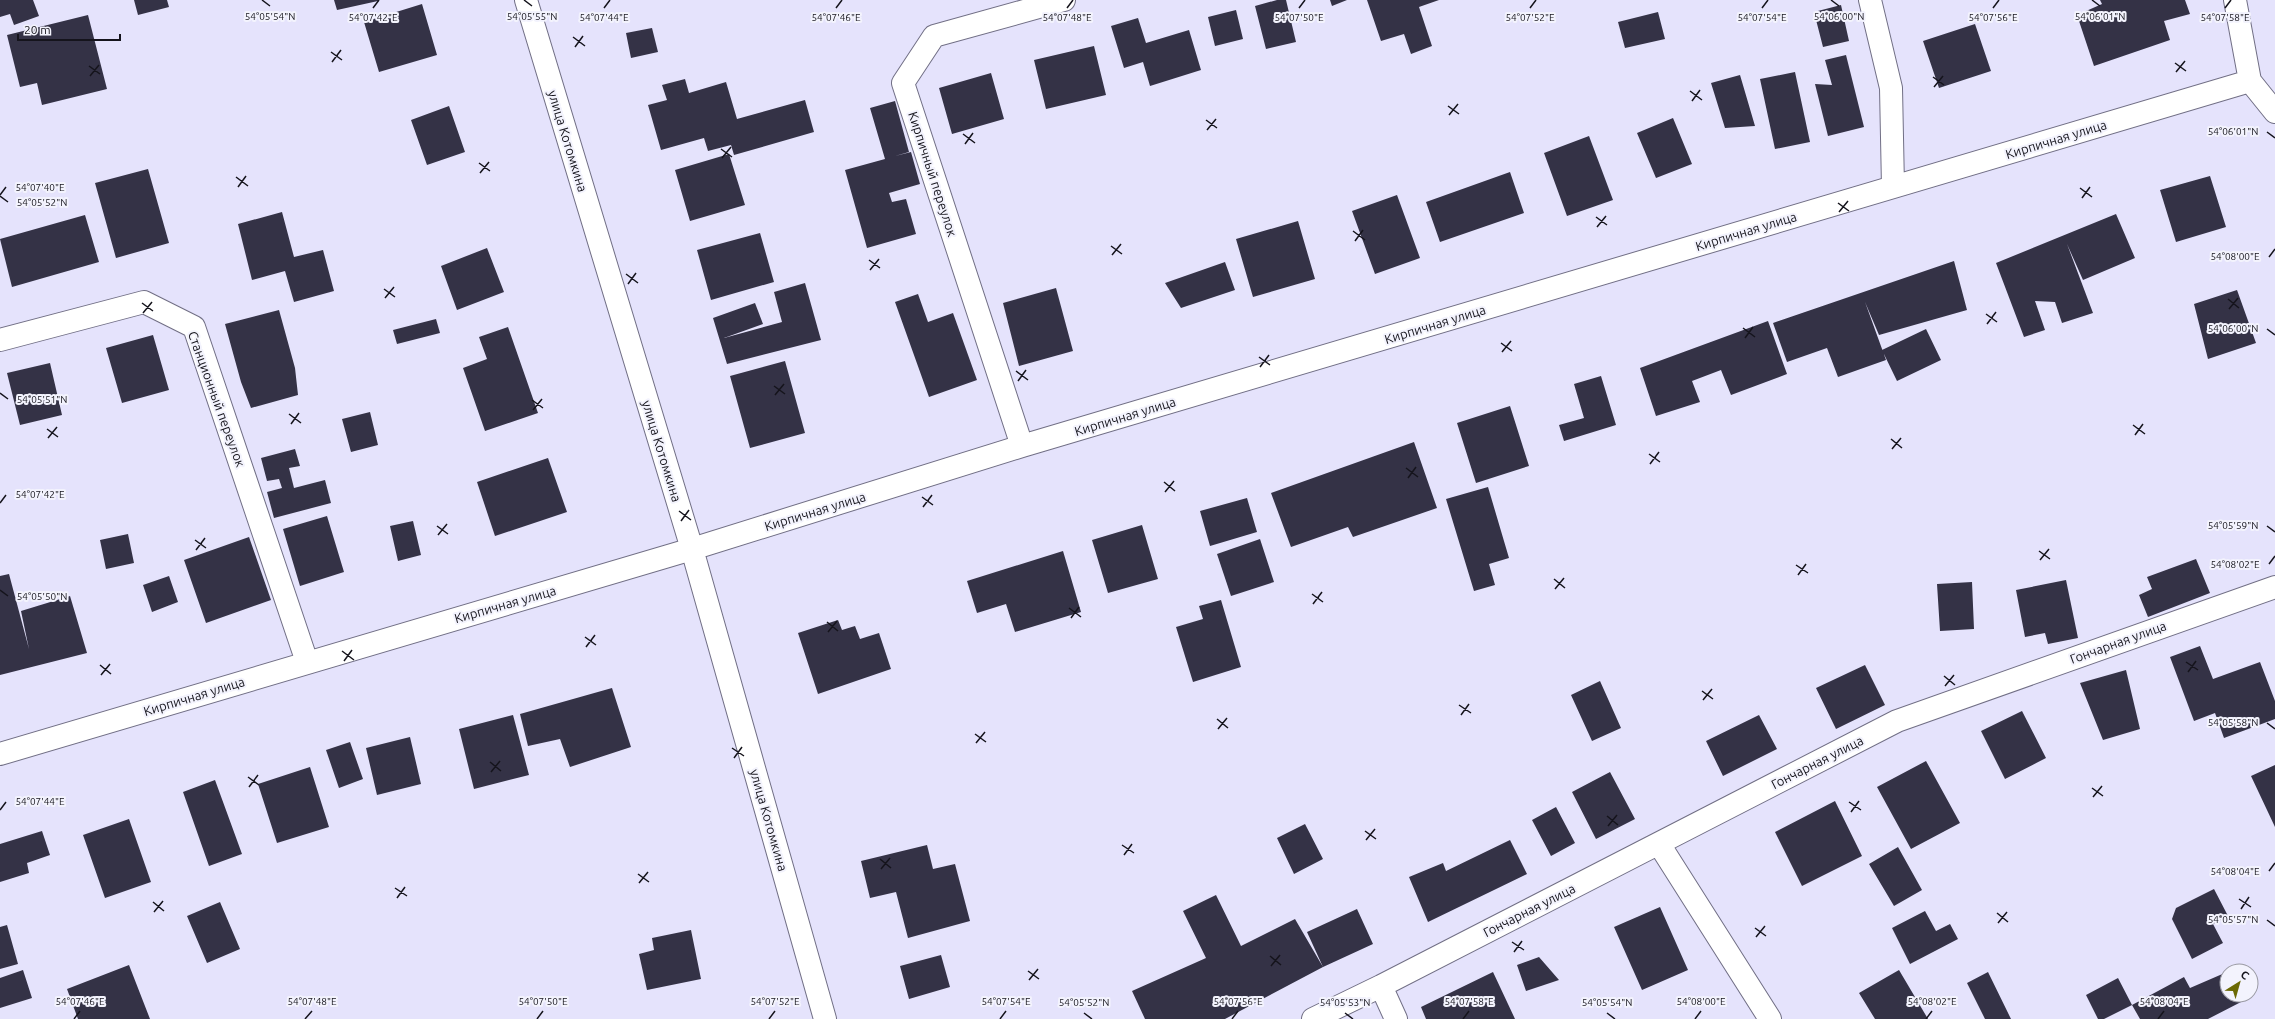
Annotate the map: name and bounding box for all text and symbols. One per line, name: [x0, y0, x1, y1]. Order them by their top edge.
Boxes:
text: 54°05'54"N: [245, 11, 295, 22]
text: 54°05'55"N: [507, 11, 557, 22]
text: 54°06'00"N: [1814, 11, 1864, 22]
text: 54°06'01"N: [2075, 11, 2125, 22]
text: 54°07'42"E: [348, 12, 398, 23]
text: 54°07'44"E: [579, 12, 629, 23]
text: 54°07'46"E: [811, 12, 861, 23]
text: 54°07'48"E: [1042, 12, 1092, 23]
text: 54°07'50"E: [1274, 12, 1324, 23]
text: 54°07'52"E: [1505, 12, 1555, 23]
text: 54°07'54"E: [1737, 12, 1787, 23]
text: 54°07'56"E: [1968, 12, 2018, 23]
text: 54°07'58"E: [2200, 12, 2250, 23]
scale bar: [18, 16, 120, 42]
text: 20 m: [24, 23, 51, 36]
street label: улица Котомкина: [546, 89, 590, 193]
street label: Кирпичный переулок: [906, 110, 960, 239]
street label: Кирпичная улица: [2004, 117, 2108, 161]
text: 54°06'01"N: [2208, 126, 2258, 137]
text: 54°07'40"E: [15, 182, 65, 193]
text: 54°05'52"N: [17, 197, 67, 208]
street label: Кирпичная улица: [1694, 209, 1798, 253]
text: 54°08'00"E: [2210, 251, 2260, 262]
street label: Кирпичная улица: [1383, 302, 1487, 346]
text: 54°06'00"N: [2208, 323, 2258, 334]
street label: Станционный переулок: [186, 329, 248, 469]
text: 54°05'51"N: [17, 394, 67, 405]
street label: Кирпичная улица: [1073, 394, 1177, 438]
street label: улица Котомкина: [640, 399, 684, 503]
text: 54°07'42"E: [15, 489, 65, 500]
street label: Кирпичная улица: [763, 489, 867, 533]
text: 54°05'59"N: [2208, 520, 2258, 531]
text: 54°08'02"E: [2210, 559, 2260, 570]
street label: Кирпичная улица: [453, 583, 557, 625]
text: 54°05'50"N: [17, 591, 67, 602]
street label: Гончарная улица: [2068, 618, 2168, 666]
street label: Кирпичная улица: [142, 674, 246, 718]
text: 54°05'58"N: [2208, 717, 2258, 728]
street label: Гончарная улица: [1769, 733, 1865, 791]
street label: улица Котомкина: [748, 767, 790, 873]
text: 54°07'44"E: [15, 796, 65, 807]
text: 54°08'04"E: [2210, 866, 2260, 877]
street label: Гончарная улица: [1481, 881, 1577, 939]
text: 54°05'57"N: [2208, 914, 2258, 925]
north arrow: [2219, 963, 2259, 1003]
text: С: [2239, 968, 2251, 982]
text: 54°07'46"E: [55, 996, 105, 1007]
text: 54°07'48"E: [287, 996, 337, 1007]
text: 54°07'50"E: [518, 996, 568, 1007]
text: 54°07'52"E: [750, 996, 800, 1007]
text: 54°07'54"E: [981, 996, 1031, 1007]
text: 54°07'56"E: [1213, 996, 1263, 1007]
text: 54°07'58"E: [1444, 996, 1494, 1007]
text: 54°08'00"E: [1676, 996, 1726, 1007]
text: 54°08'02"E: [1907, 996, 1957, 1007]
text: 54°08'04"E: [2139, 996, 2189, 1007]
text: 54°05'52"N: [1059, 997, 1109, 1008]
text: 54°05'53"N: [1320, 997, 1370, 1008]
text: 54°05'54"N: [1582, 997, 1632, 1008]

